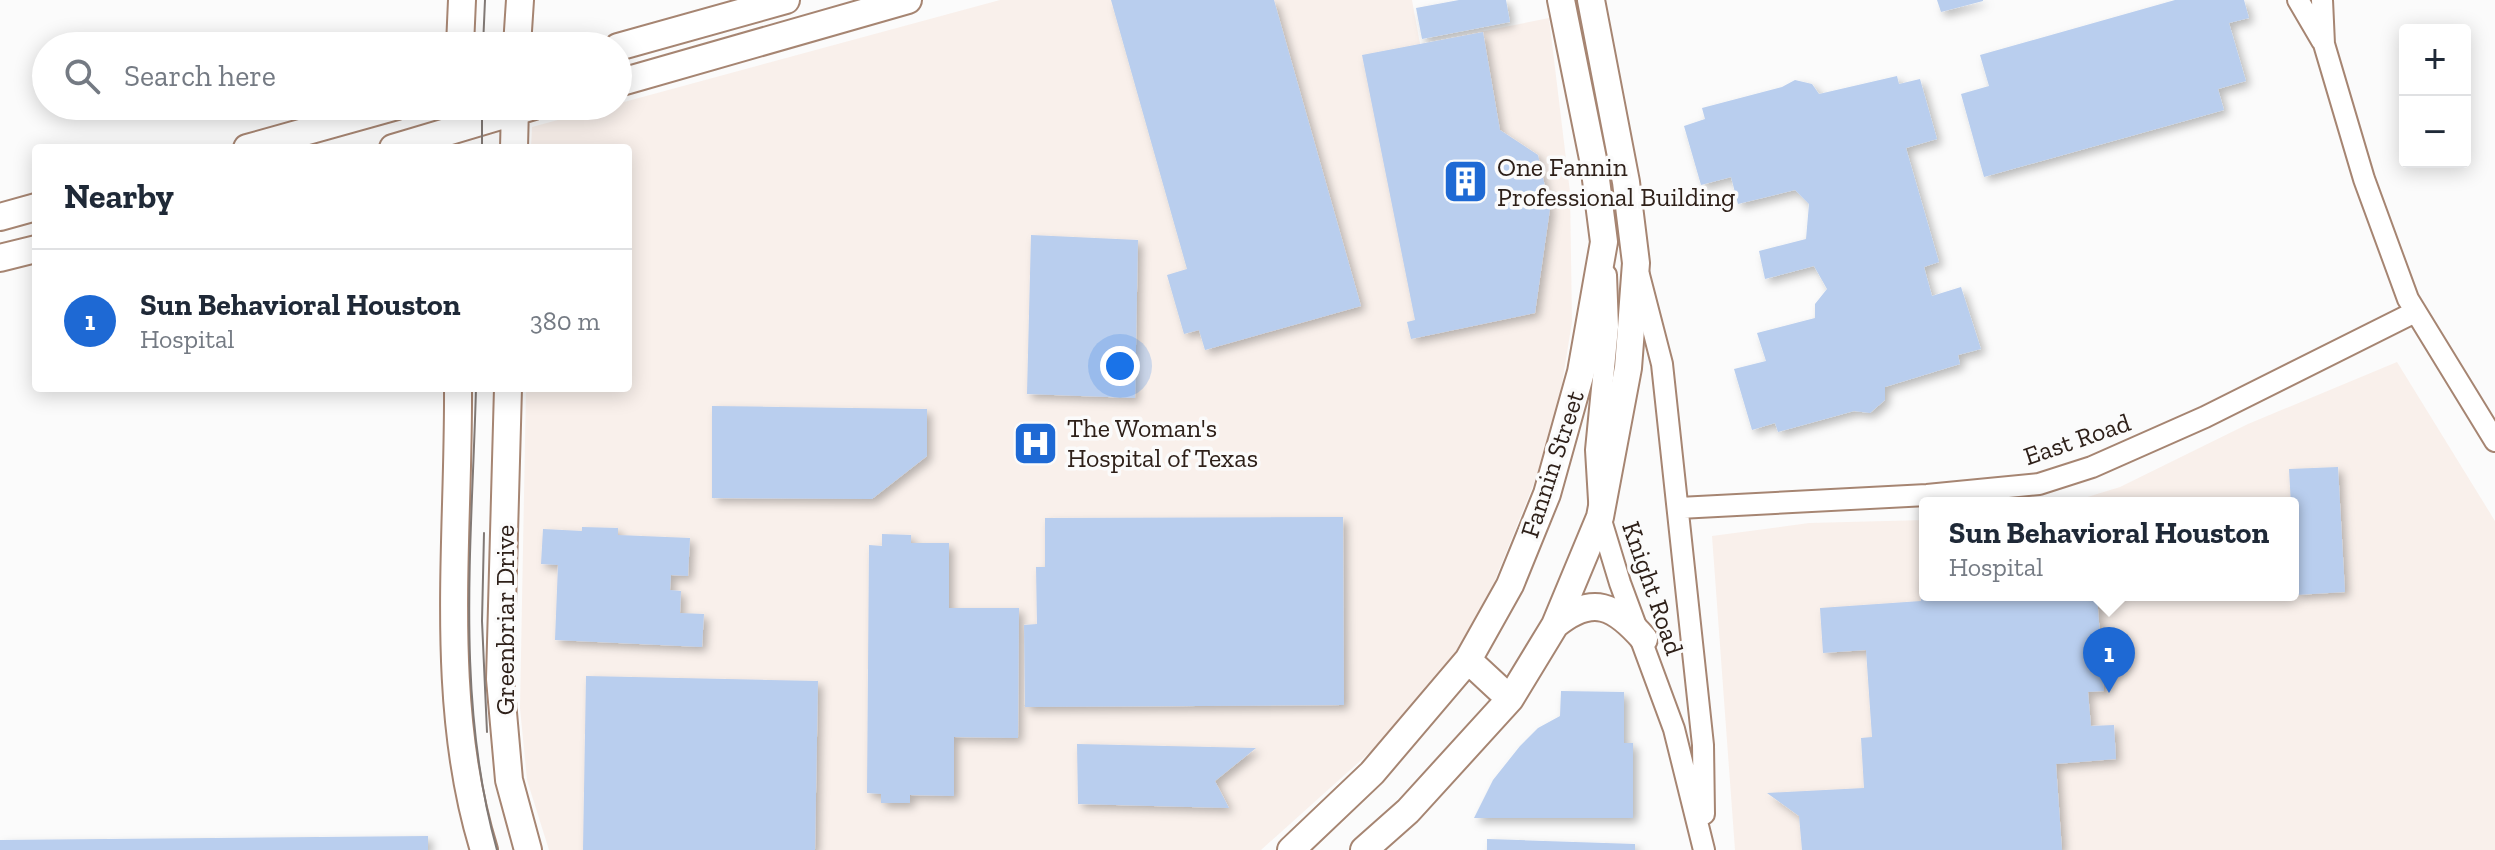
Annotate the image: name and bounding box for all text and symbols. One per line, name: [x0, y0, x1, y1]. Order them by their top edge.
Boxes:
map controls: [2399, 24, 2471, 168]
button: +: [2399, 24, 2471, 96]
search box: [32, 32, 632, 120]
icon: search: [60, 54, 104, 98]
text: Search here: [124, 58, 276, 94]
button: −: [2399, 96, 2471, 168]
place label: One Fannin Professional Building: [1497, 151, 1735, 213]
building icon: One Fannin Professional Building: [1442, 158, 1490, 206]
text: Nearby: [64, 176, 174, 217]
text: Sun Behavioral Houston: [140, 287, 461, 323]
text: 1: [85, 305, 95, 337]
text: 380 m: [530, 305, 600, 337]
text: Hospital: [140, 323, 234, 355]
your location: [1100, 346, 1140, 386]
street label: Fannin Street: [1513, 386, 1591, 542]
street label: East Road: [2019, 406, 2135, 472]
place label: The Woman's Hospital of Texas: [1067, 412, 1258, 474]
hospital icon: The Woman's Hospital of Texas: [1012, 419, 1060, 467]
popup: [1919, 497, 2299, 601]
text: Sun Behavioral Houston: [1949, 515, 2269, 551]
street label: Knight Road: [1615, 517, 1691, 659]
street label: Greenbriar Drive: [489, 525, 521, 715]
text: Hospital: [1949, 551, 2043, 583]
pin: 1: [2083, 627, 2135, 693]

